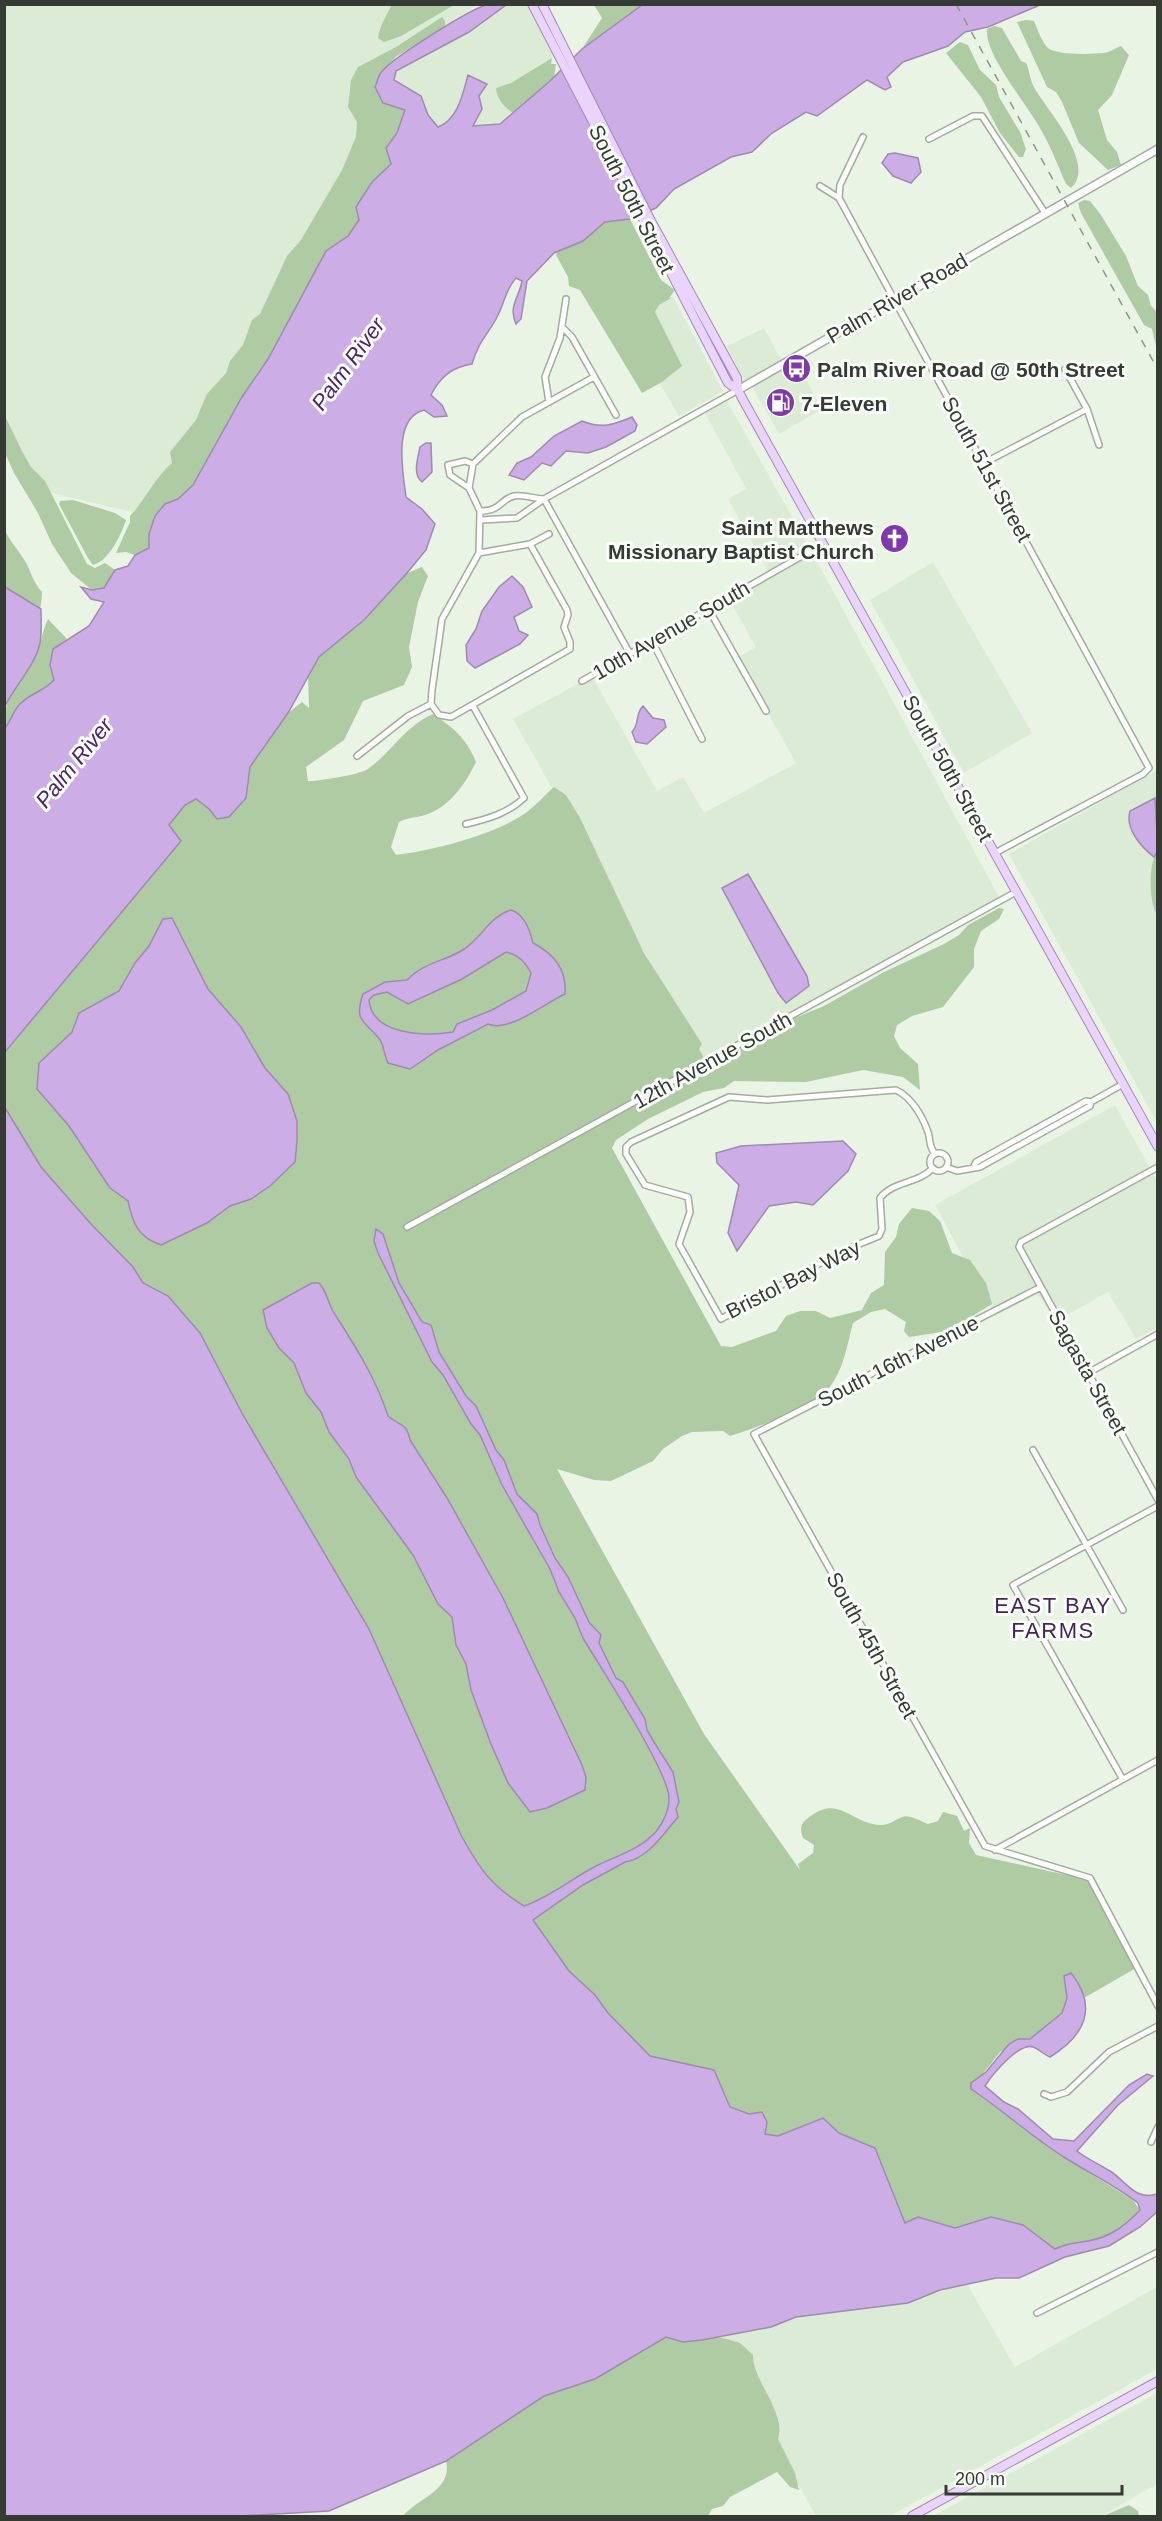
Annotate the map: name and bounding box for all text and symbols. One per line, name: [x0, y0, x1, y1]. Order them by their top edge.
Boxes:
street label: South 50th Street: [585, 121, 679, 277]
street label: Palm River Road: [823, 248, 971, 348]
water label: Palm River: [306, 312, 391, 415]
bus stop icon: Palm River Road @ 50th Street: [780, 353, 812, 385]
place label: Palm River Road @ 50th Street: [817, 358, 1125, 381]
fuel station icon: 7-Eleven: [764, 387, 796, 419]
place label: 7-Eleven: [801, 392, 887, 415]
street label: South 51st Street: [938, 392, 1036, 546]
place label: Saint Matthews Missionary Baptist Church: [608, 516, 874, 563]
church icon: Saint Matthews Missionary Baptist Church: [879, 523, 911, 555]
street label: 10th Avenue South: [589, 576, 753, 684]
street label: South 50th Street: [898, 691, 998, 845]
water label: Palm River: [30, 712, 119, 813]
street label: 12th Avenue South: [629, 1007, 795, 1113]
street label: Bristol Bay Way: [722, 1235, 864, 1323]
street label: Sagasta Street: [1044, 1306, 1132, 1438]
street label: South 16th Avenue: [814, 1311, 982, 1411]
street label: South 45th Street: [822, 1568, 922, 1722]
district label: EAST BAY FARMS: [994, 1593, 1112, 1643]
scale bar: [946, 2458, 1122, 2496]
text: 200 m: [955, 2469, 1005, 2489]

